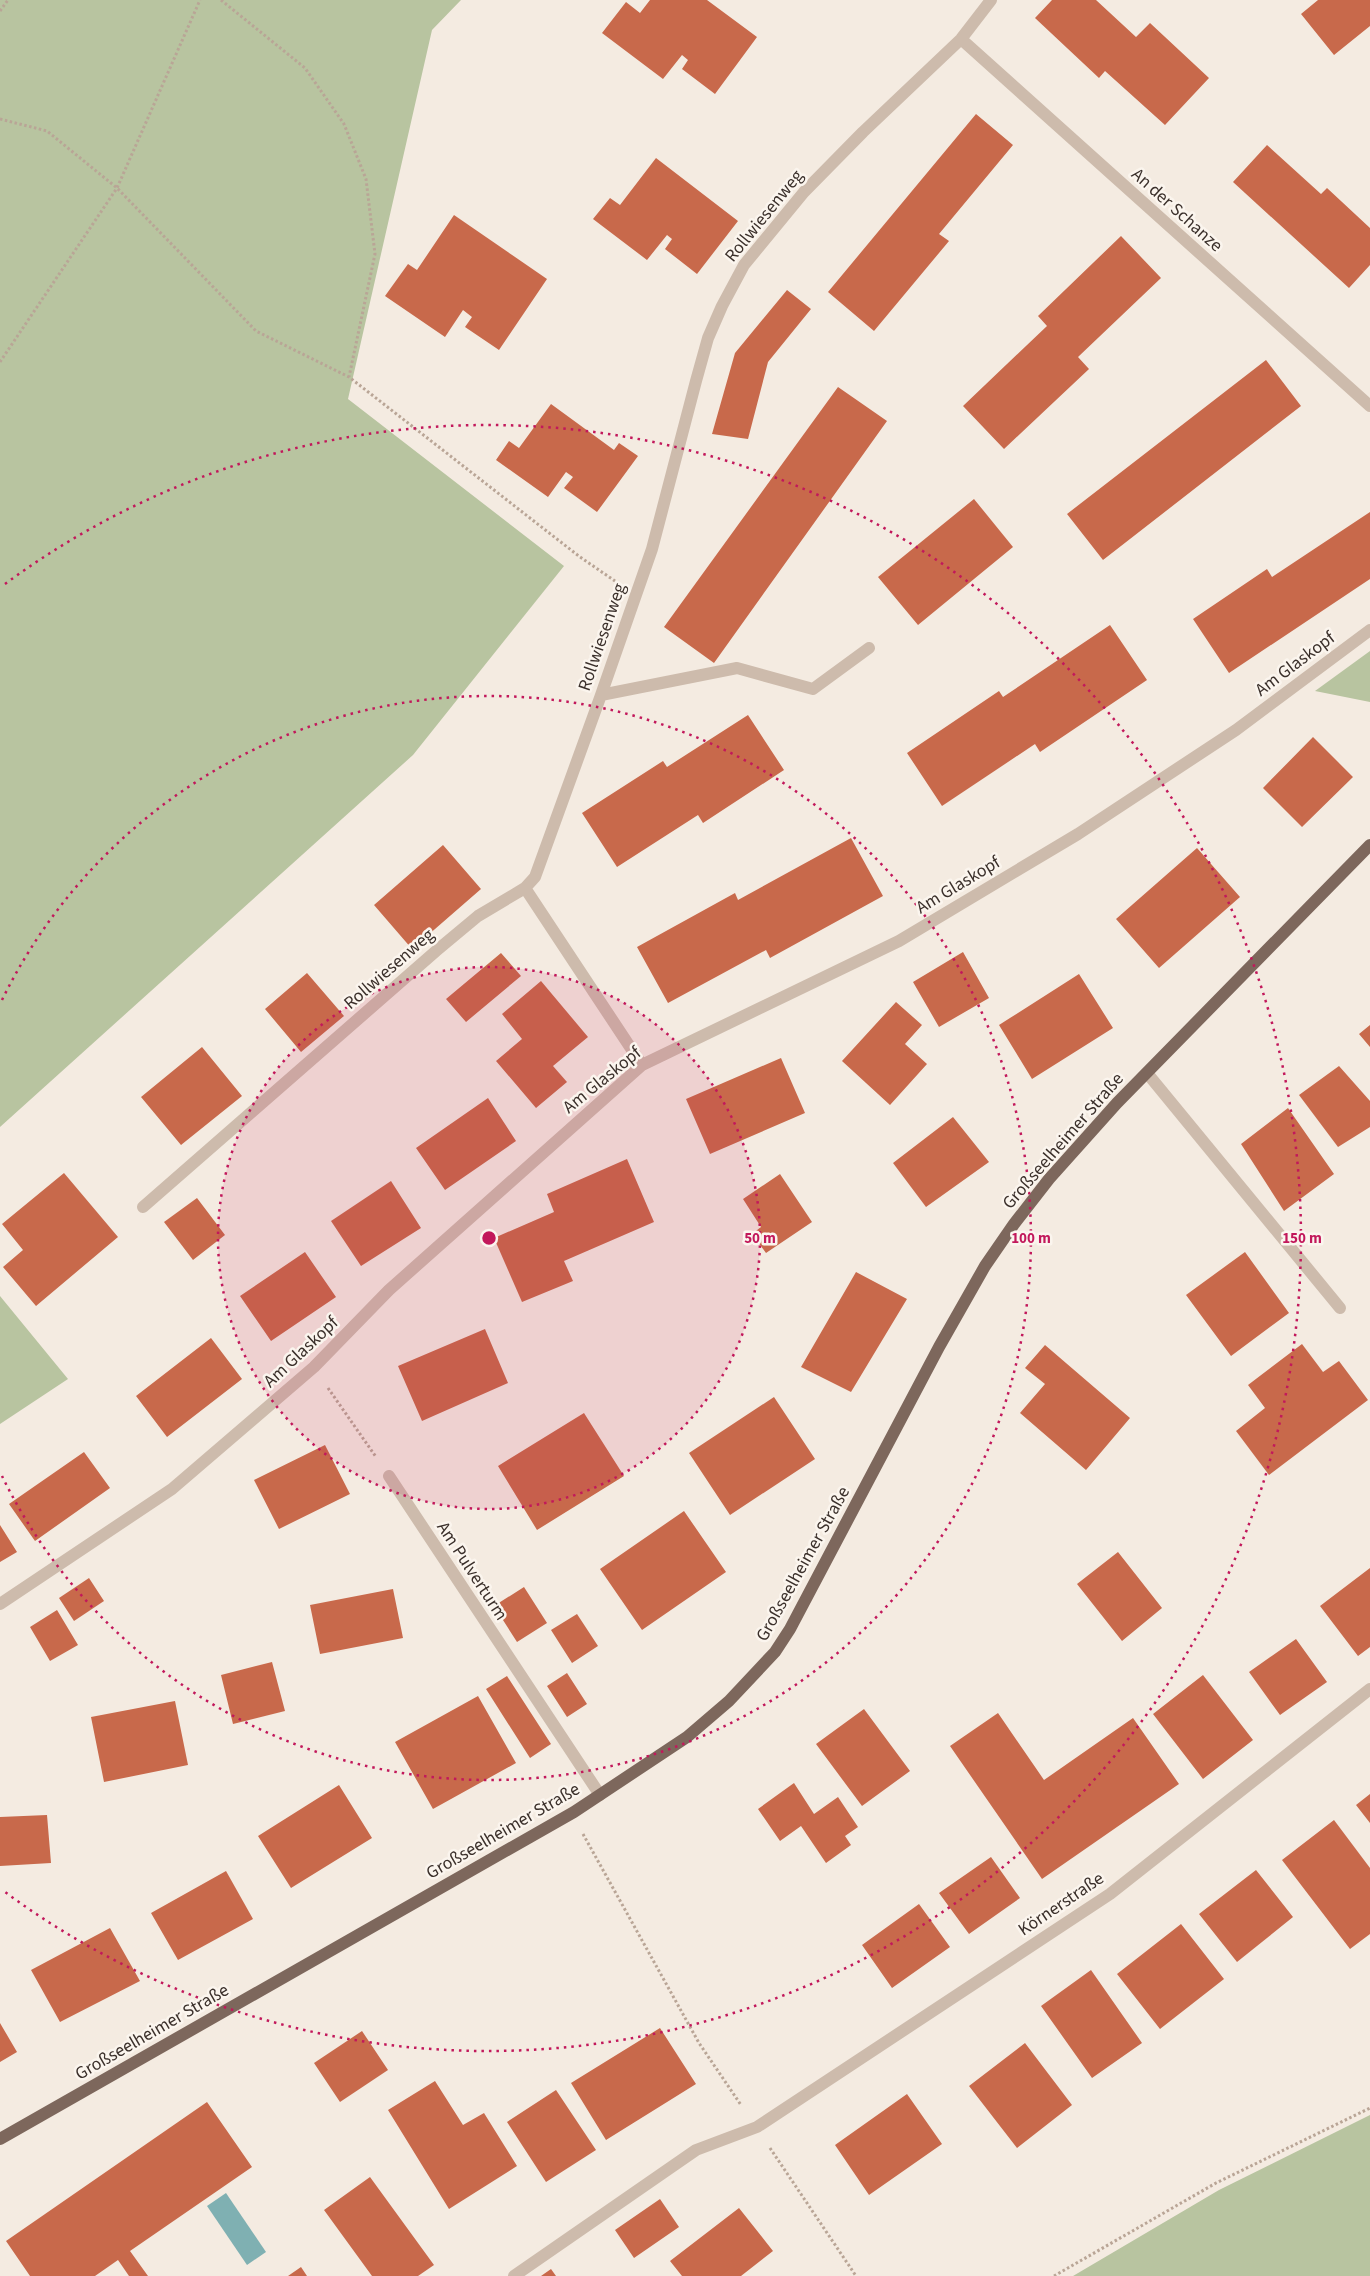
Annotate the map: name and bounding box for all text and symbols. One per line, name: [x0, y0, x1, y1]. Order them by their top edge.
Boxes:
street label: An der Schanze: [1126, 162, 1228, 258]
street label: Rollwiesenweg: [719, 164, 809, 268]
street label: Rollwiesenweg: [572, 580, 632, 694]
street label: Am Glaskopf: [1250, 625, 1341, 702]
street label: Am Glaskopf: [911, 850, 1005, 920]
street label: Rollwiesenweg: [338, 923, 440, 1015]
street label: Am Glaskopf: [558, 1040, 647, 1119]
street label: Großseelheimer Straße: [997, 1067, 1129, 1215]
text: 50 m: [744, 1228, 776, 1249]
text: 100 m: [1011, 1228, 1051, 1249]
text: 150 m: [1282, 1228, 1322, 1249]
centre of rings: [480, 1229, 498, 1247]
street label: Am Glaskopf: [258, 1310, 344, 1393]
street label: Großseelheimer Straße: [750, 1482, 856, 1646]
street label: Am Pulverturm: [431, 1517, 513, 1625]
street label: Großseelheimer Straße: [422, 1777, 584, 1885]
street label: Körnerstraße: [1013, 1866, 1109, 1942]
street label: Großseelheimer Straße: [71, 1978, 233, 2086]

